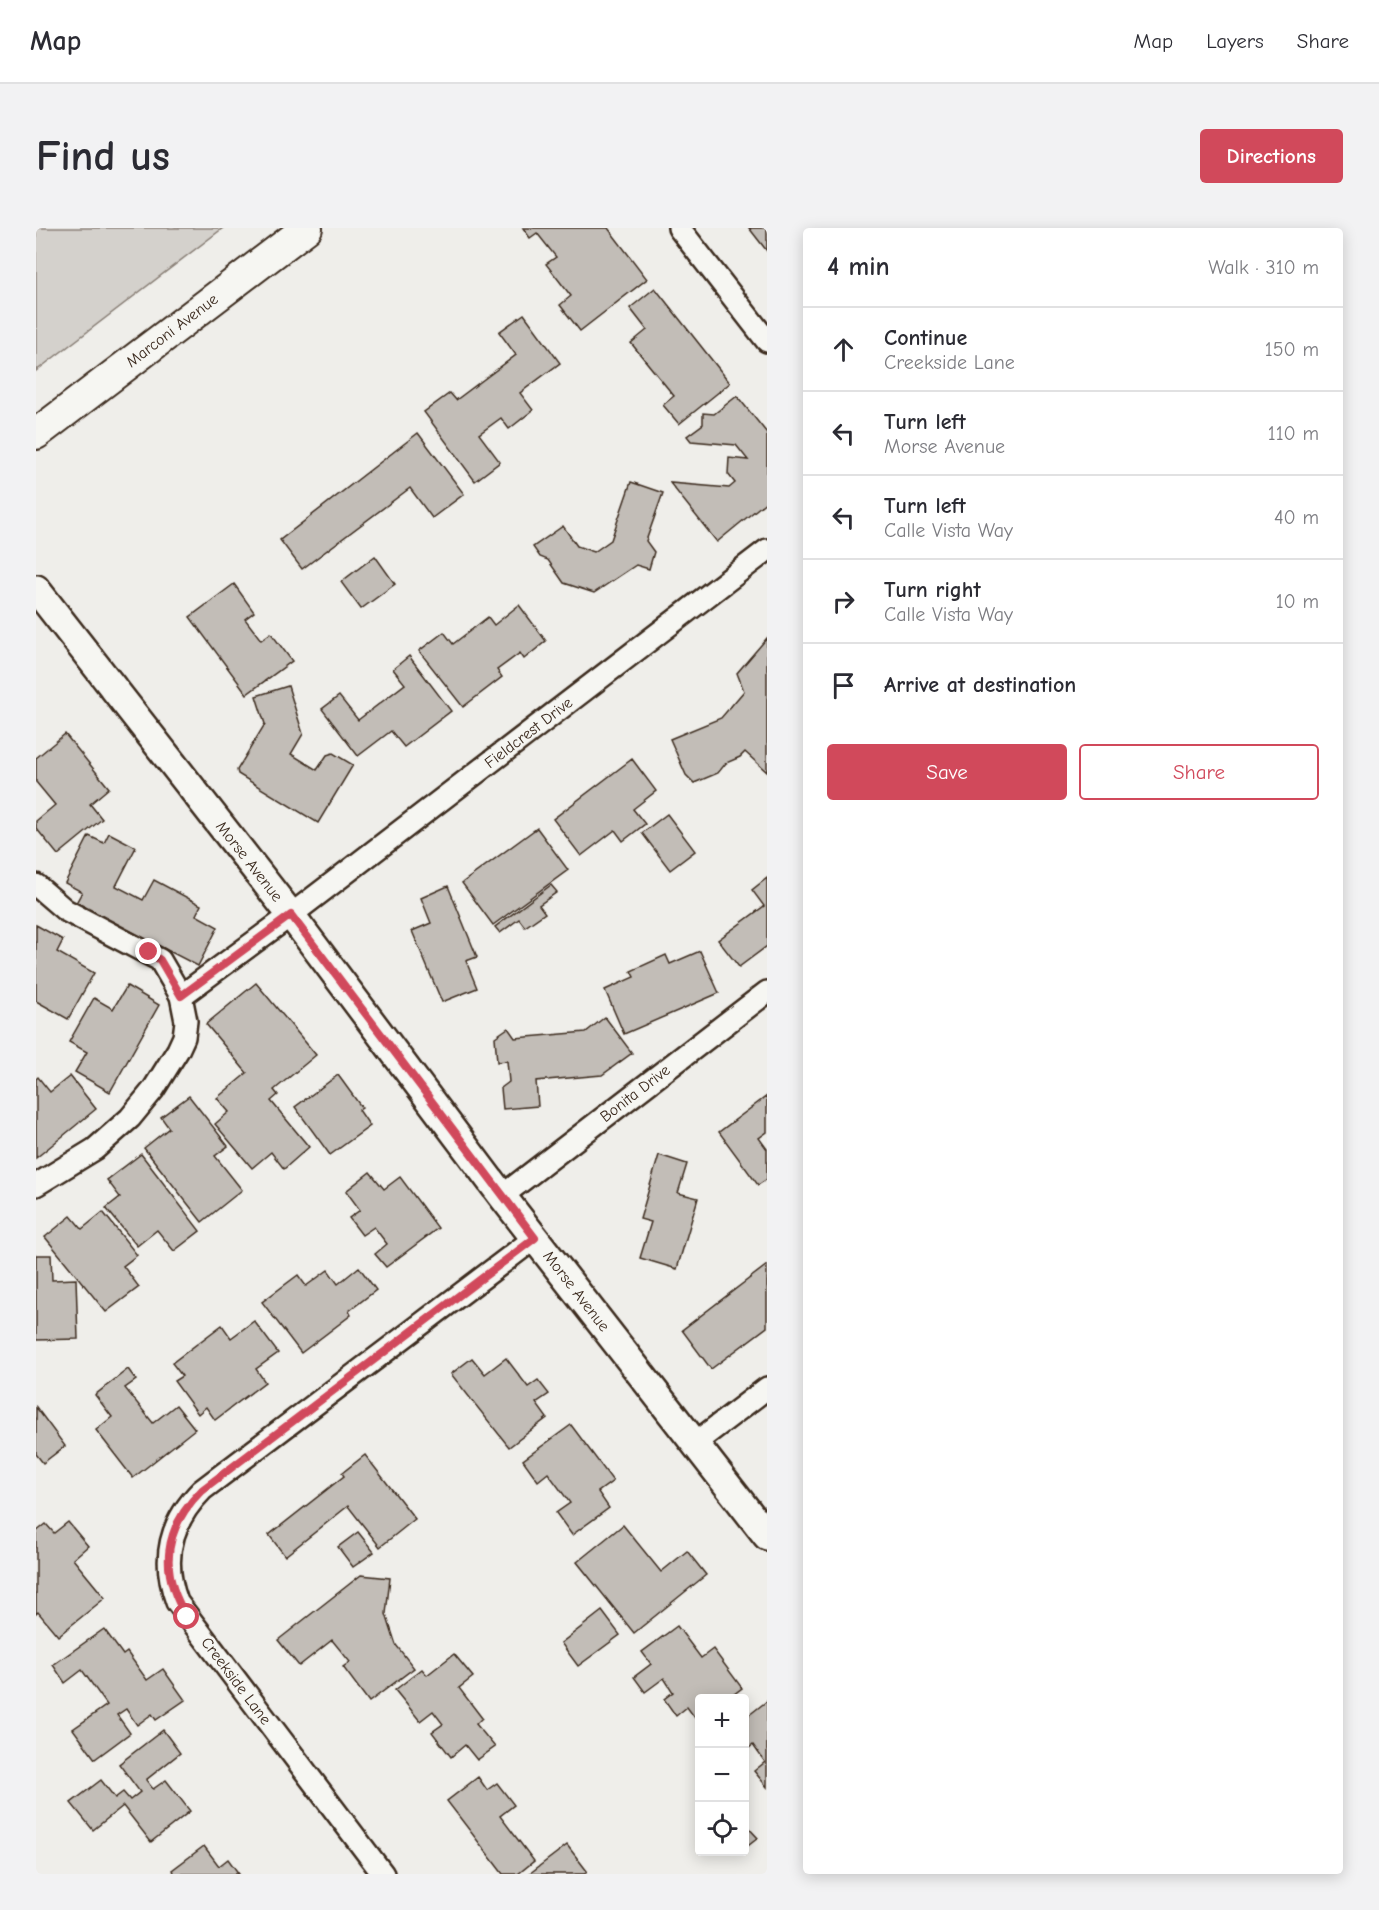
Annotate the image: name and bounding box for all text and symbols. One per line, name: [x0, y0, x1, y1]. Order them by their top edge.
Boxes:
text: Map: [30, 25, 81, 57]
text: Map: [1134, 29, 1173, 53]
text: Layers: [1206, 29, 1264, 53]
text: Share: [1297, 29, 1349, 53]
button: Directions: [1200, 129, 1343, 183]
text: Find us: [36, 132, 170, 181]
text: 4 min: [827, 252, 890, 282]
text: Walk · 310 m: [1208, 256, 1319, 279]
street label: Marconi Avenue: [123, 290, 222, 371]
text: Continue: [884, 325, 967, 351]
icon: ahead: [827, 333, 860, 366]
text: 150 m: [1265, 338, 1319, 361]
text: Creekside Lane: [884, 351, 1015, 374]
text: Turn left: [884, 409, 966, 435]
icon: left: [827, 417, 860, 450]
text: 110 m: [1268, 422, 1319, 445]
text: Morse Avenue: [884, 435, 1005, 458]
text: Turn left: [884, 493, 966, 519]
icon: left: [827, 501, 860, 534]
text: 40 m: [1274, 506, 1319, 529]
text: Calle Vista Way: [884, 519, 1013, 542]
text: Turn right: [884, 577, 981, 603]
icon: right: [827, 585, 860, 618]
text: 10 m: [1276, 590, 1319, 613]
text: Calle Vista Way: [884, 603, 1013, 626]
icon: arrive: [827, 669, 860, 702]
text: Arrive at destination: [884, 672, 1076, 698]
street label: Fieldcrest Drive: [481, 693, 576, 772]
button: Save: [827, 744, 1067, 800]
button: Share: [1079, 744, 1319, 800]
street label: Morse Avenue: [212, 818, 286, 905]
route end: [135, 938, 161, 964]
street label: Bonita Drive: [597, 1061, 674, 1126]
street label: Morse Avenue: [539, 1247, 613, 1335]
route start: [173, 1603, 199, 1629]
street label: Creekside Lane: [197, 1634, 275, 1728]
map controls: [695, 1694, 749, 1856]
button: +: [695, 1694, 749, 1748]
button: −: [695, 1748, 749, 1802]
button: locate: [695, 1802, 749, 1856]

